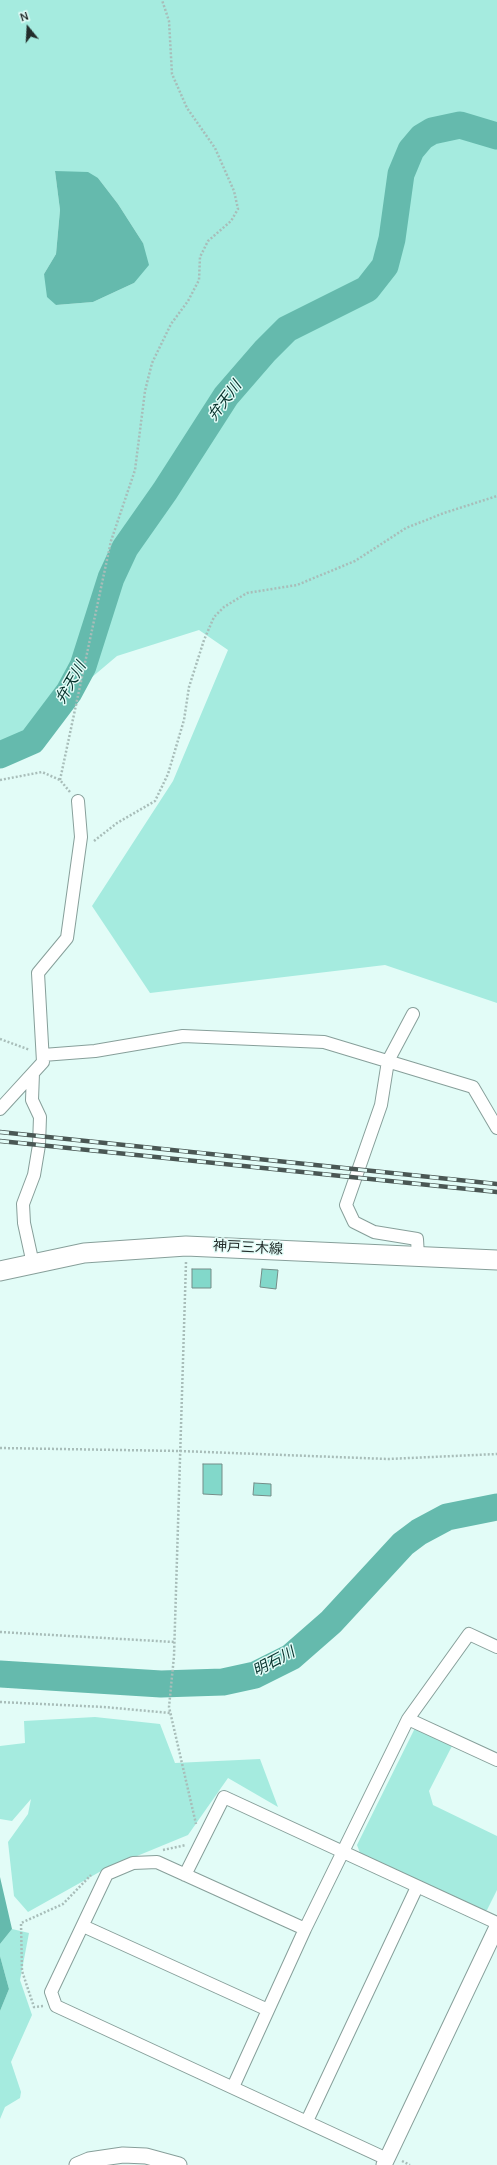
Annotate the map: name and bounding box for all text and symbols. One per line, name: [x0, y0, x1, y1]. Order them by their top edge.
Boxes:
north arrow: [8, 8, 48, 48]
text: N: [18, 8, 30, 24]
water label: 弁天川: [204, 378, 246, 424]
water label: 弁天川: [52, 659, 90, 707]
street label: 神戸三木線: [213, 1238, 283, 1258]
water label: 明石川: [250, 1643, 298, 1681]

